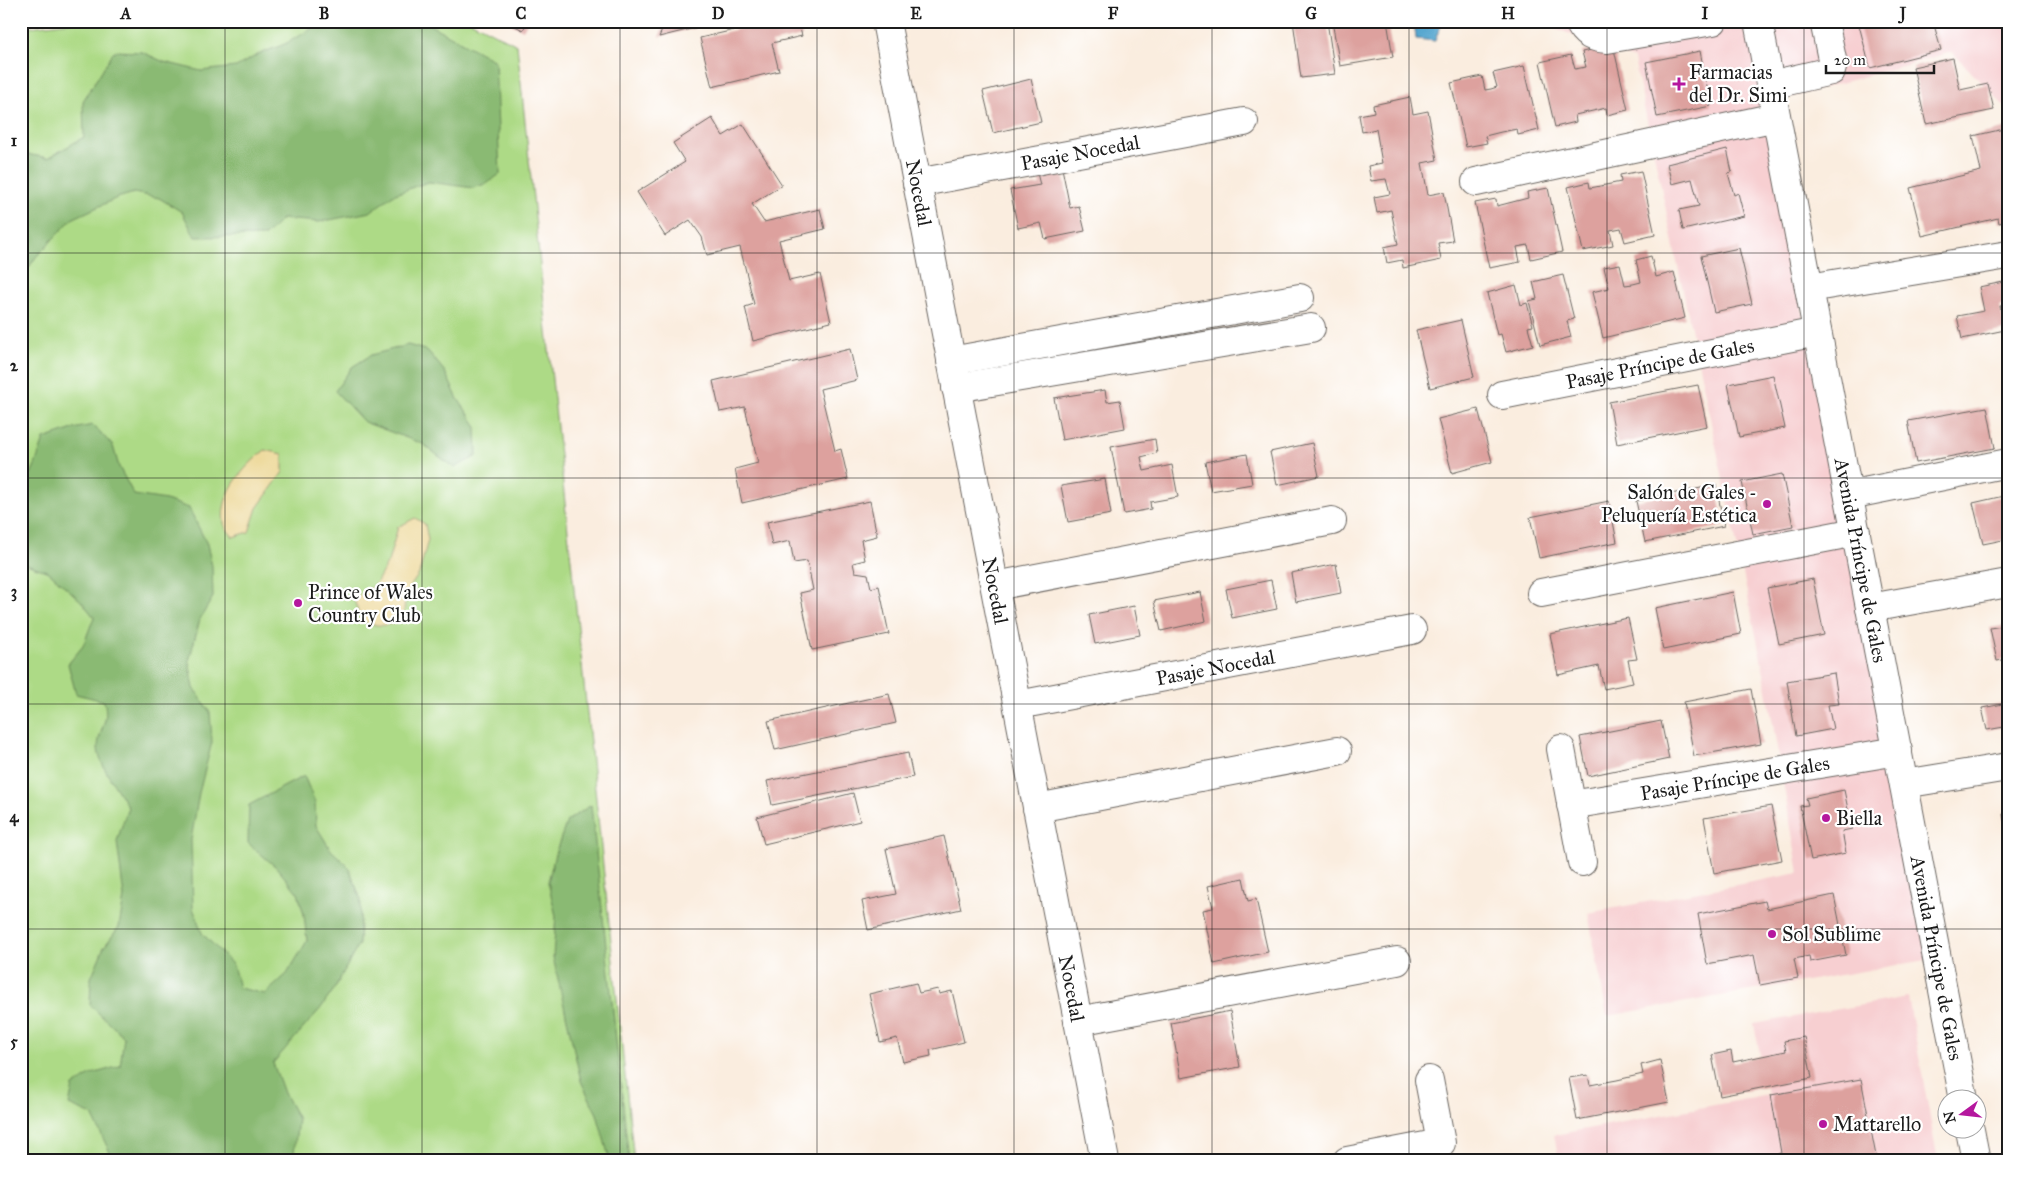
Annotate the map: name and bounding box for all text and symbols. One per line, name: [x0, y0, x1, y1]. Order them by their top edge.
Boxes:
text: A: [120, 4, 132, 23]
text: B: [319, 4, 329, 23]
text: C: [516, 4, 527, 23]
text: D: [712, 4, 725, 23]
text: E: [910, 4, 922, 23]
text: F: [1108, 4, 1119, 23]
text: G: [1305, 4, 1317, 23]
text: H: [1501, 4, 1515, 23]
text: I: [1702, 4, 1709, 23]
text: J: [1898, 4, 1907, 24]
scale bar: [1826, 42, 1934, 74]
text: 20 m: [1834, 51, 1866, 69]
place label: Farmacias del Dr. Simi: [1689, 60, 1788, 107]
marker: Farmacias del Dr. Simi: [1673, 78, 1685, 90]
street label: Pasaje Nocedal: [1019, 130, 1142, 175]
text: 1: [11, 131, 18, 150]
street label: Nocedal: [901, 157, 937, 229]
street label: Pasaje Príncipe de Gales: [1564, 333, 1756, 394]
text: 2: [10, 356, 19, 375]
street label: Avenida Príncipe de Gales: [1829, 455, 1892, 665]
place label: Salón de Gales - Peluquería Estética: [1601, 480, 1758, 528]
marker: Salón de Gales - Peluquería Estética: [1761, 498, 1773, 510]
street label: Nocedal: [977, 555, 1014, 627]
place label: Prince of Wales Country Club: [308, 580, 433, 627]
text: 3: [11, 582, 17, 602]
marker: Prince of Wales Country Club: [292, 597, 304, 609]
street label: Pasaje Nocedal: [1154, 644, 1277, 690]
street label: Pasaje Príncipe de Gales: [1638, 751, 1831, 805]
place label: Biella: [1836, 806, 1883, 830]
text: 4: [10, 807, 20, 827]
marker: Biella: [1820, 812, 1832, 824]
street label: Avenida Príncipe de Gales: [1905, 853, 1968, 1062]
place label: Sol Sublime: [1782, 922, 1881, 946]
marker: Sol Sublime: [1766, 928, 1778, 940]
street label: Nocedal: [1054, 953, 1090, 1024]
text: 5: [10, 1032, 18, 1051]
north arrow: [1936, 1090, 1986, 1140]
text: N: [1940, 1109, 1960, 1125]
place label: Mattarello: [1833, 1112, 1921, 1136]
marker: Mattarello: [1817, 1118, 1829, 1130]

